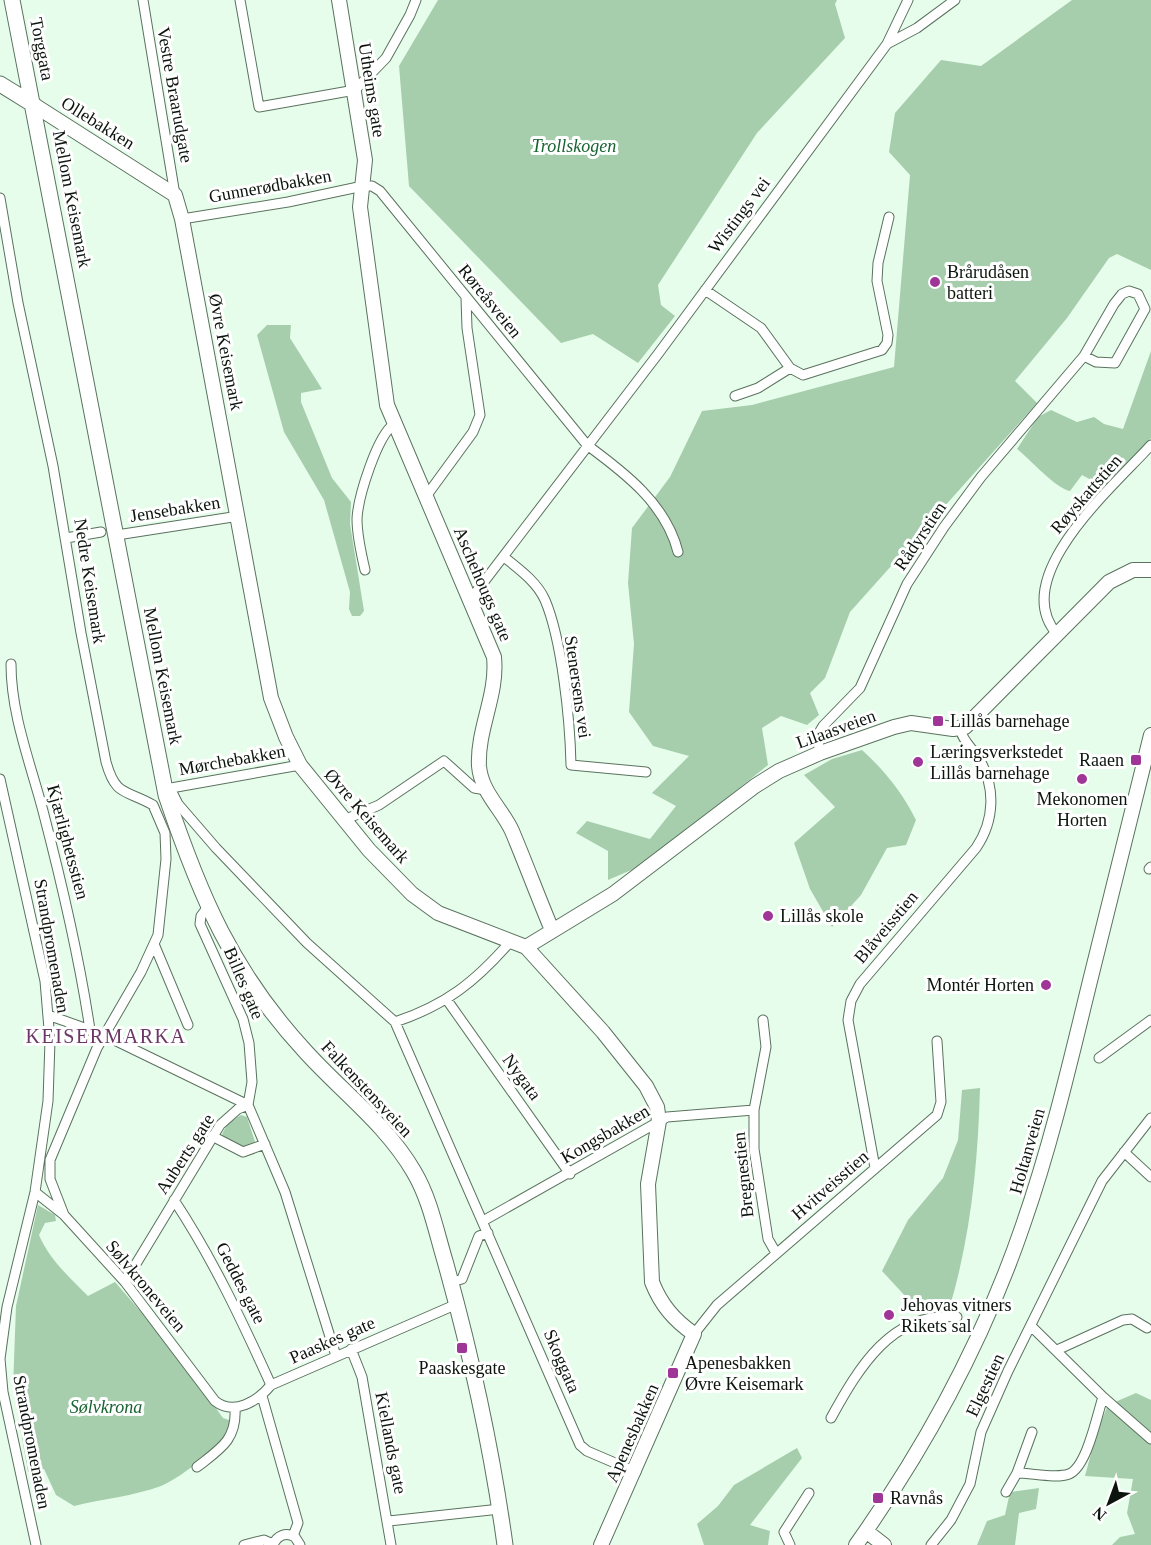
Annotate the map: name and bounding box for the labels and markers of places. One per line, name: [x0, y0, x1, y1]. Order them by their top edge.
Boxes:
place label: Brårudåsen batteri: [947, 262, 1029, 303]
marker: Brårudåsen batteri: [928, 275, 942, 289]
place label: Lillås barnehage: [950, 711, 1069, 731]
marker: Lillås barnehage: [931, 714, 945, 728]
place label: Læringsverkstedet Lillås barnehage: [930, 742, 1063, 783]
place label: Raaen: [1079, 750, 1124, 770]
marker: Raaen: [1129, 753, 1143, 767]
marker: Læringsverkstedet Lillås barnehage: [911, 755, 925, 769]
marker: Mekonomen Horten: [1075, 772, 1089, 786]
place label: Mekonomen Horten: [1037, 789, 1127, 830]
place label: Lillås skole: [780, 906, 864, 926]
marker: Lillås skole: [761, 909, 775, 923]
place label: Montér Horten: [927, 975, 1034, 995]
marker: Montér Horten: [1039, 978, 1053, 992]
place label: Jehovas vitners Rikets sal: [901, 1295, 1011, 1336]
marker: Jehovas vitners Rikets sal: [882, 1308, 896, 1322]
marker: Paaskesgate: [455, 1341, 469, 1355]
place label: Apenesbakken Øvre Keisemark: [685, 1353, 803, 1394]
place label: Paaskesgate: [419, 1358, 505, 1378]
marker: Apenesbakken Øvre Keisemark: [666, 1366, 680, 1380]
place label: Ravnås: [890, 1488, 943, 1508]
marker: Ravnås: [871, 1491, 885, 1505]

